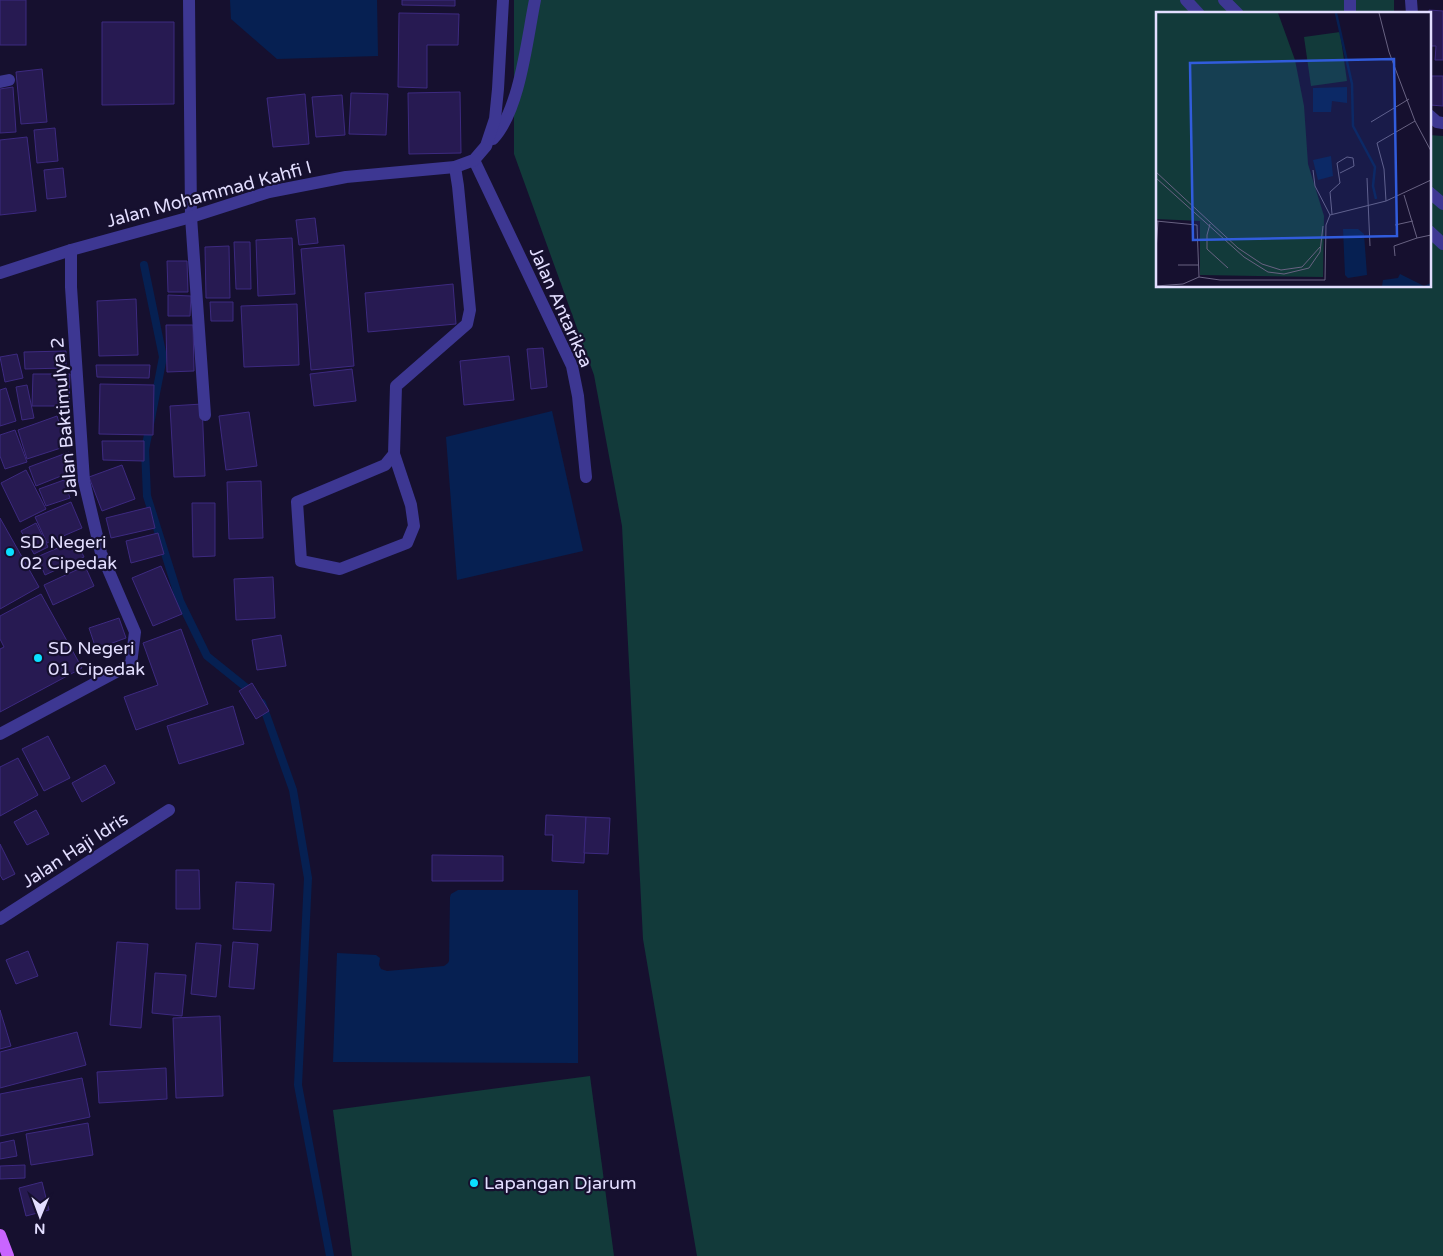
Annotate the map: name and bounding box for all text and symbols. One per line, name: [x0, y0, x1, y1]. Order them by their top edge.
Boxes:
inset map: [1156, 12, 1430, 288]
street label: Jalan Mohammad Kahfi I: [104, 156, 314, 232]
street label: Jalan Antariksa: [525, 243, 597, 371]
street label: Jalan Baktimulya 2: [46, 336, 82, 498]
place label: SD Negeri 02 Cipedak: [20, 531, 117, 574]
marker: SD Negeri 02 Cipedak: [4, 546, 16, 558]
place label: SD Negeri 01 Cipedak: [48, 637, 145, 680]
marker: SD Negeri 01 Cipedak: [32, 652, 44, 664]
street label: Jalan Haji Idris: [18, 807, 132, 893]
place label: Lapangan Djarum: [484, 1172, 636, 1194]
marker: Lapangan Djarum: [468, 1177, 480, 1189]
north arrow: [15, 1191, 65, 1241]
text: N: [34, 1220, 46, 1237]

